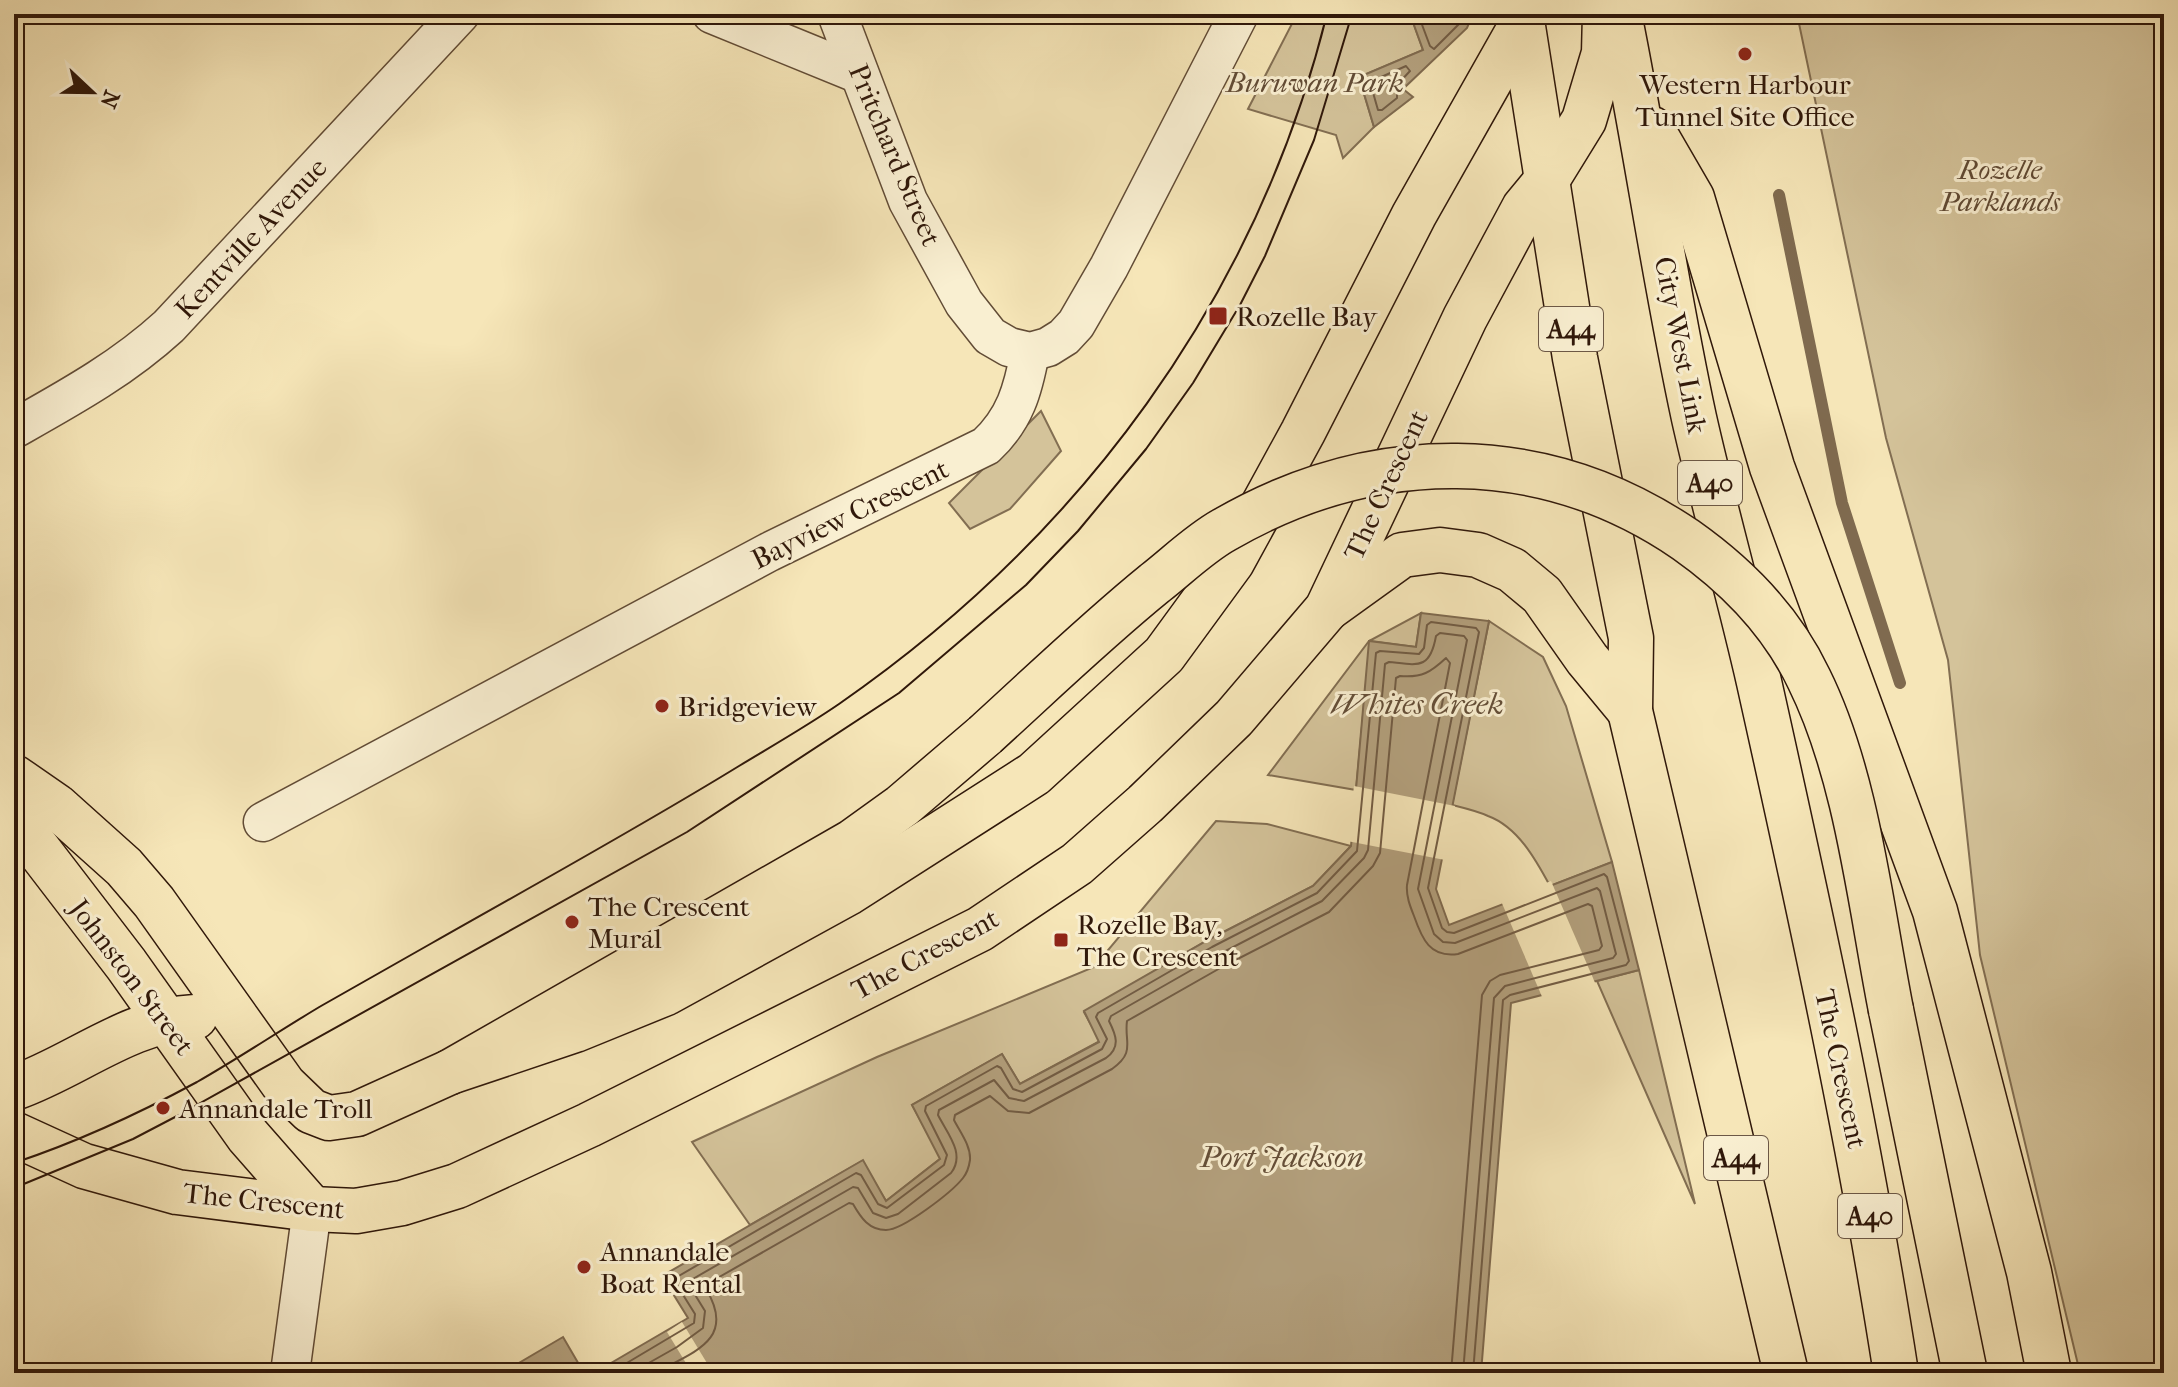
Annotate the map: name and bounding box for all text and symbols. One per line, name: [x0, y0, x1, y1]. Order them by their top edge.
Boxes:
marker: Western Harbour Tunnel Site Office: [1736, 45, 1754, 63]
north arrow: [52, 52, 132, 132]
street label: Pritchard Street: [842, 59, 948, 251]
park label: Buruwan Park: [1224, 66, 1404, 99]
place label: Western Harbour Tunnel Site Office: [1635, 68, 1855, 133]
text: N: [94, 87, 125, 112]
street label: Kentville Avenue: [168, 151, 334, 325]
park label: Rozelle Parklands: [1938, 153, 2061, 218]
street label: City West Link: [1648, 254, 1714, 437]
place label: Rozelle Bay: [1236, 300, 1378, 333]
marker: Rozelle Bay: [1207, 305, 1229, 327]
road number: A44: [1539, 307, 1603, 351]
street label: The Crescent: [1337, 405, 1435, 565]
street label: Bayview Crescent: [746, 452, 954, 576]
road number: A40: [1678, 461, 1742, 505]
water label: Whites Creek: [1330, 687, 1504, 722]
place label: Bridgeview: [678, 690, 818, 723]
marker: Bridgeview: [653, 697, 671, 715]
place label: The Crescent Mural: [588, 890, 750, 955]
street label: Johnston Street: [62, 891, 201, 1061]
street label: The Crescent: [846, 901, 1004, 1007]
place label: Rozelle Bay, The Crescent: [1077, 908, 1239, 973]
marker: The Crescent Mural: [563, 913, 581, 931]
marker: Rozelle Bay, The Crescent: [1052, 931, 1070, 949]
street label: The Crescent: [1808, 986, 1874, 1152]
place label: Annandale Troll: [178, 1092, 373, 1125]
marker: Annandale Troll: [154, 1099, 172, 1117]
road number: A44: [1704, 1136, 1768, 1180]
water label: Port Jackson: [1198, 1140, 1364, 1175]
street label: The Crescent: [182, 1176, 346, 1226]
road number: A40: [1838, 1194, 1902, 1238]
place label: Annandale Boat Rental: [599, 1235, 742, 1300]
marker: Annandale Boat Rental: [575, 1258, 593, 1276]

